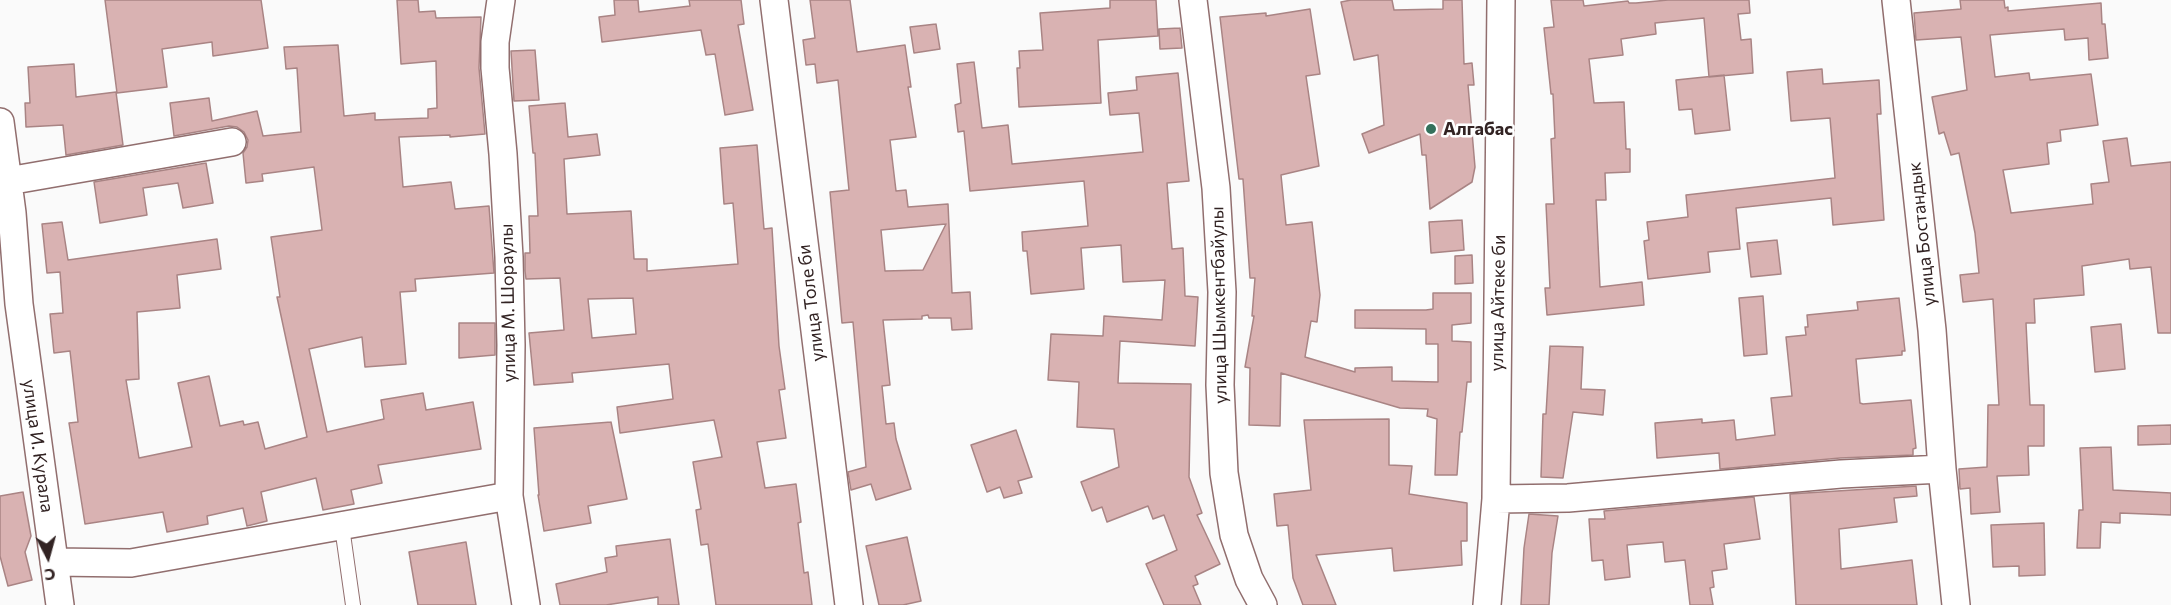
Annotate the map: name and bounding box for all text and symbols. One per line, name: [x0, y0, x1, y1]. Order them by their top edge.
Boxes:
place label: Алгабас: [1443, 118, 1513, 140]
marker: Алгабас: [1424, 122, 1438, 136]
street label: улица Бостандык: [1904, 161, 1940, 307]
street label: улица Шымкентбайулы: [1206, 206, 1232, 404]
street label: улица М. Шораулы: [496, 223, 520, 383]
street label: улица Айтеке би: [1486, 234, 1510, 372]
street label: улица Толе би: [793, 243, 829, 363]
street label: улица И. Курала: [18, 378, 58, 514]
north arrow: [18, 527, 78, 587]
text: С: [44, 565, 56, 585]

